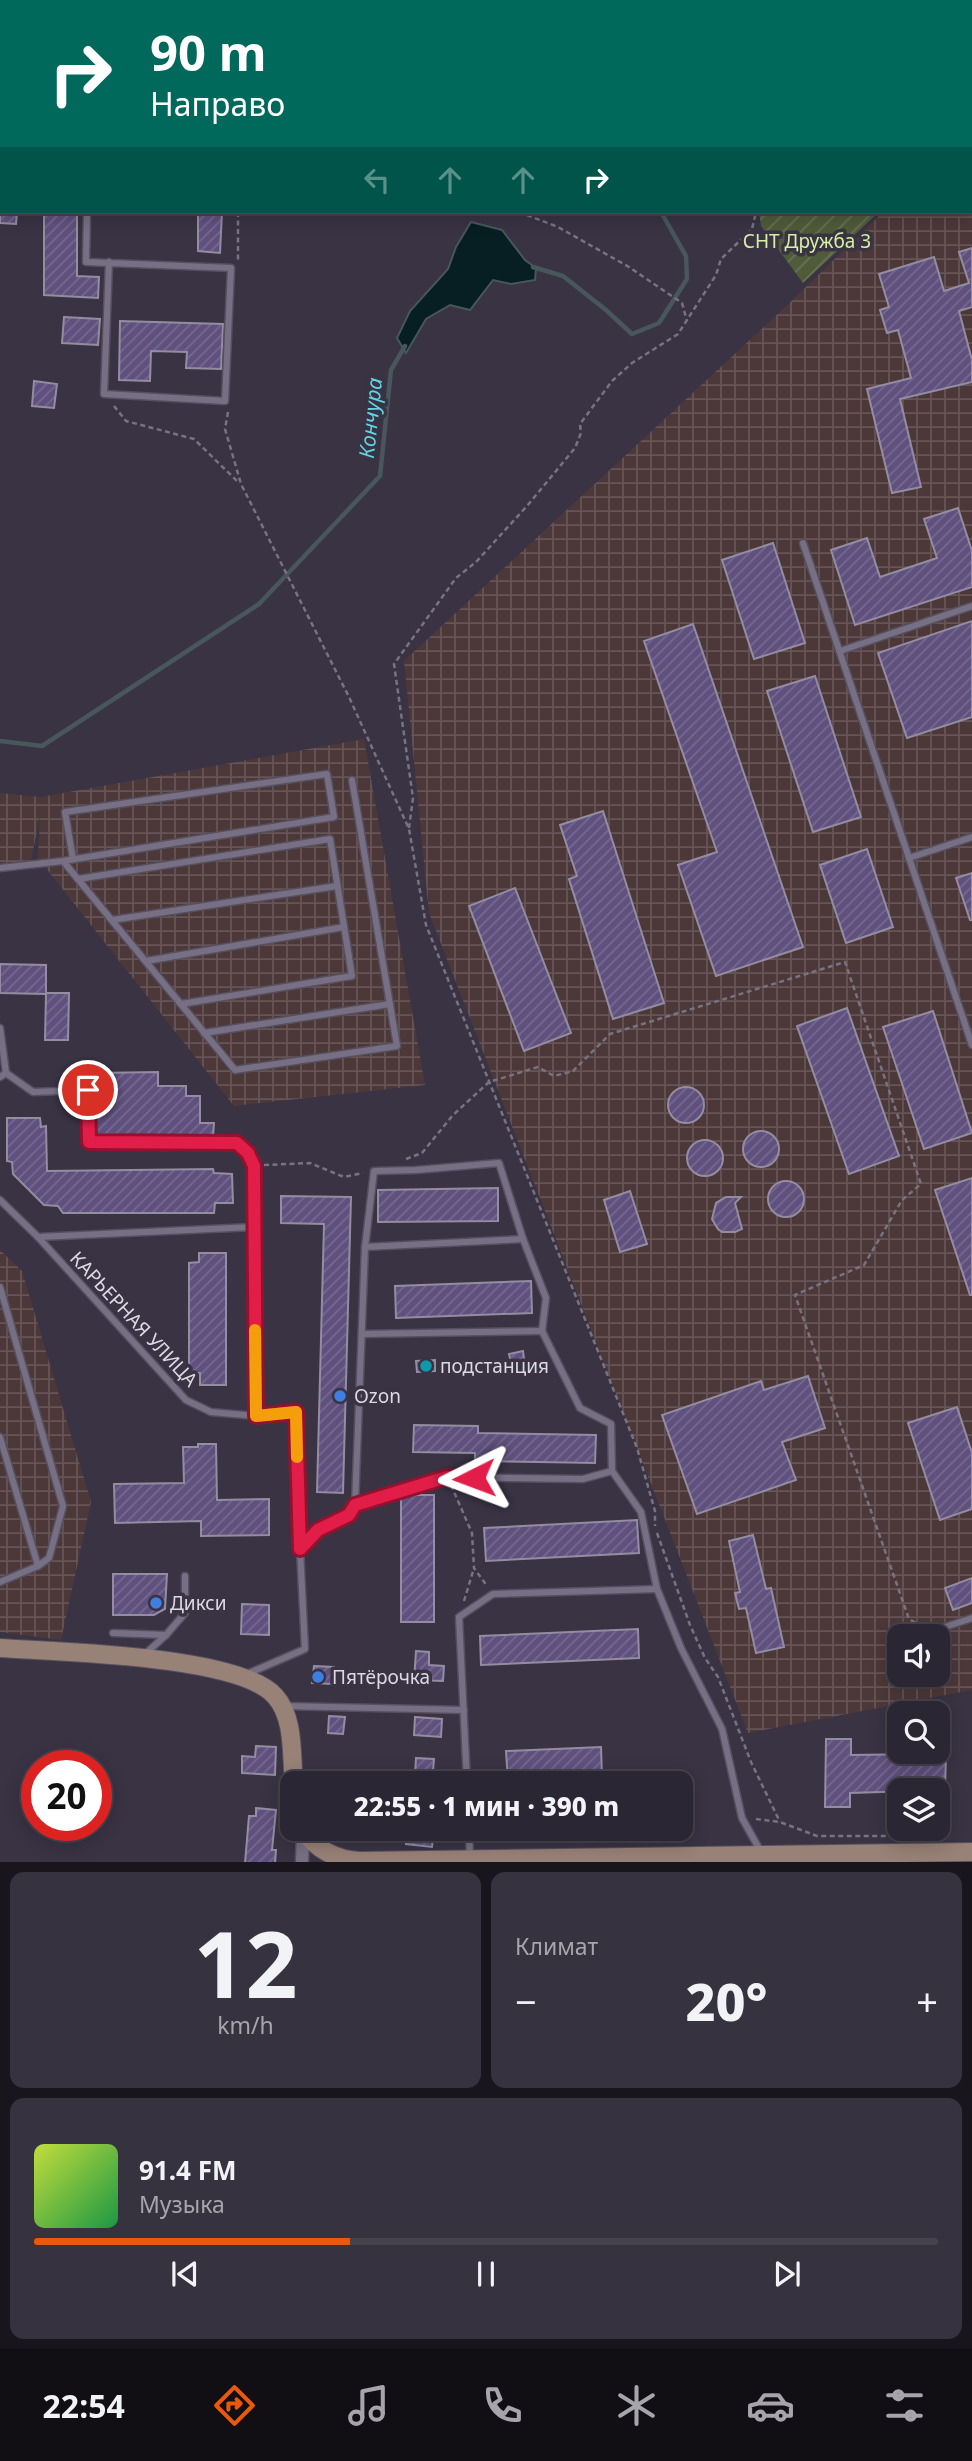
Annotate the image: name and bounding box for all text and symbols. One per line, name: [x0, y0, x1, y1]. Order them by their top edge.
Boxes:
text: 90 m: [150, 19, 267, 85]
icon: right: [35, 28, 126, 119]
text: Направо: [150, 82, 285, 125]
icon: left: [358, 161, 396, 199]
icon: ahead: [431, 161, 469, 199]
icon: ahead: [504, 161, 542, 199]
icon: right: [577, 161, 615, 199]
park label: СНТ Дружба 3: [743, 228, 871, 254]
water label: Кончура: [352, 376, 388, 460]
pin: [58, 1060, 118, 1120]
icon: arrive: [69, 1071, 107, 1109]
street label: КАРЬЕРНАЯ УЛИЦА: [64, 1246, 204, 1393]
place label: подстанция: [440, 1353, 549, 1379]
marker: подстанция: [418, 1358, 434, 1374]
place label: Ozon: [354, 1383, 401, 1409]
marker: Ozon: [332, 1388, 348, 1404]
position arrow: [437, 1441, 511, 1515]
place label: Дикси: [170, 1590, 227, 1616]
marker: Дикси: [148, 1595, 164, 1611]
map controls: [887, 1624, 950, 1841]
button: sound: [887, 1624, 950, 1687]
place label: Пятёрочка: [332, 1664, 430, 1690]
marker: Пятёрочка: [310, 1669, 326, 1685]
button: search: [887, 1701, 950, 1764]
speed limit sign: 20: [21, 1750, 112, 1841]
button: layers: [887, 1778, 950, 1841]
text: 22:55 · 1 мин · 390 m: [354, 1788, 619, 1824]
text: 12: [193, 1901, 298, 2025]
text: Климат: [515, 1930, 598, 1962]
text: 20°: [685, 1965, 768, 2036]
text: −: [515, 1975, 537, 2027]
text: +: [916, 1975, 938, 2027]
text: km/h: [217, 2009, 274, 2041]
text: 91.4 FM: [139, 2152, 236, 2188]
text: Музыка: [139, 2188, 225, 2220]
icon: previous: [166, 2255, 204, 2293]
icon: pause: [467, 2255, 505, 2293]
icon: next: [768, 2255, 806, 2293]
icon: directions: [210, 2381, 259, 2430]
icon: music: [344, 2381, 393, 2430]
icon: phone: [478, 2381, 527, 2430]
icon: climate: [612, 2381, 661, 2430]
icon: car: [746, 2381, 795, 2430]
icon: filters: [880, 2381, 929, 2430]
text: 22:54: [43, 2384, 125, 2427]

